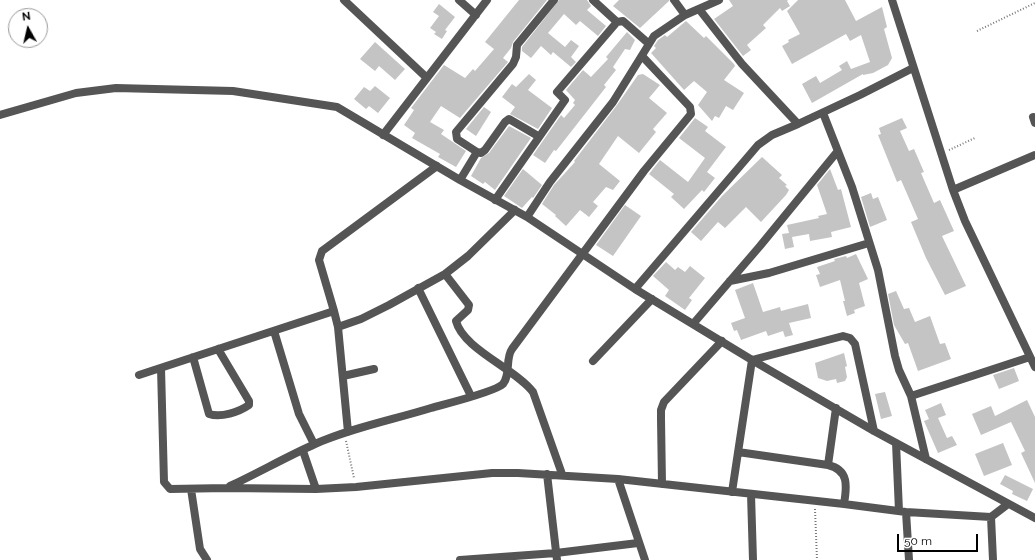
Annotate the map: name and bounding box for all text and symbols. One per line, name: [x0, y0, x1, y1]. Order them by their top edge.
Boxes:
north arrow: [8, 8, 48, 48]
text: N: [21, 10, 31, 24]
scale bar: [899, 526, 980, 552]
text: 50 m: [904, 534, 932, 548]

